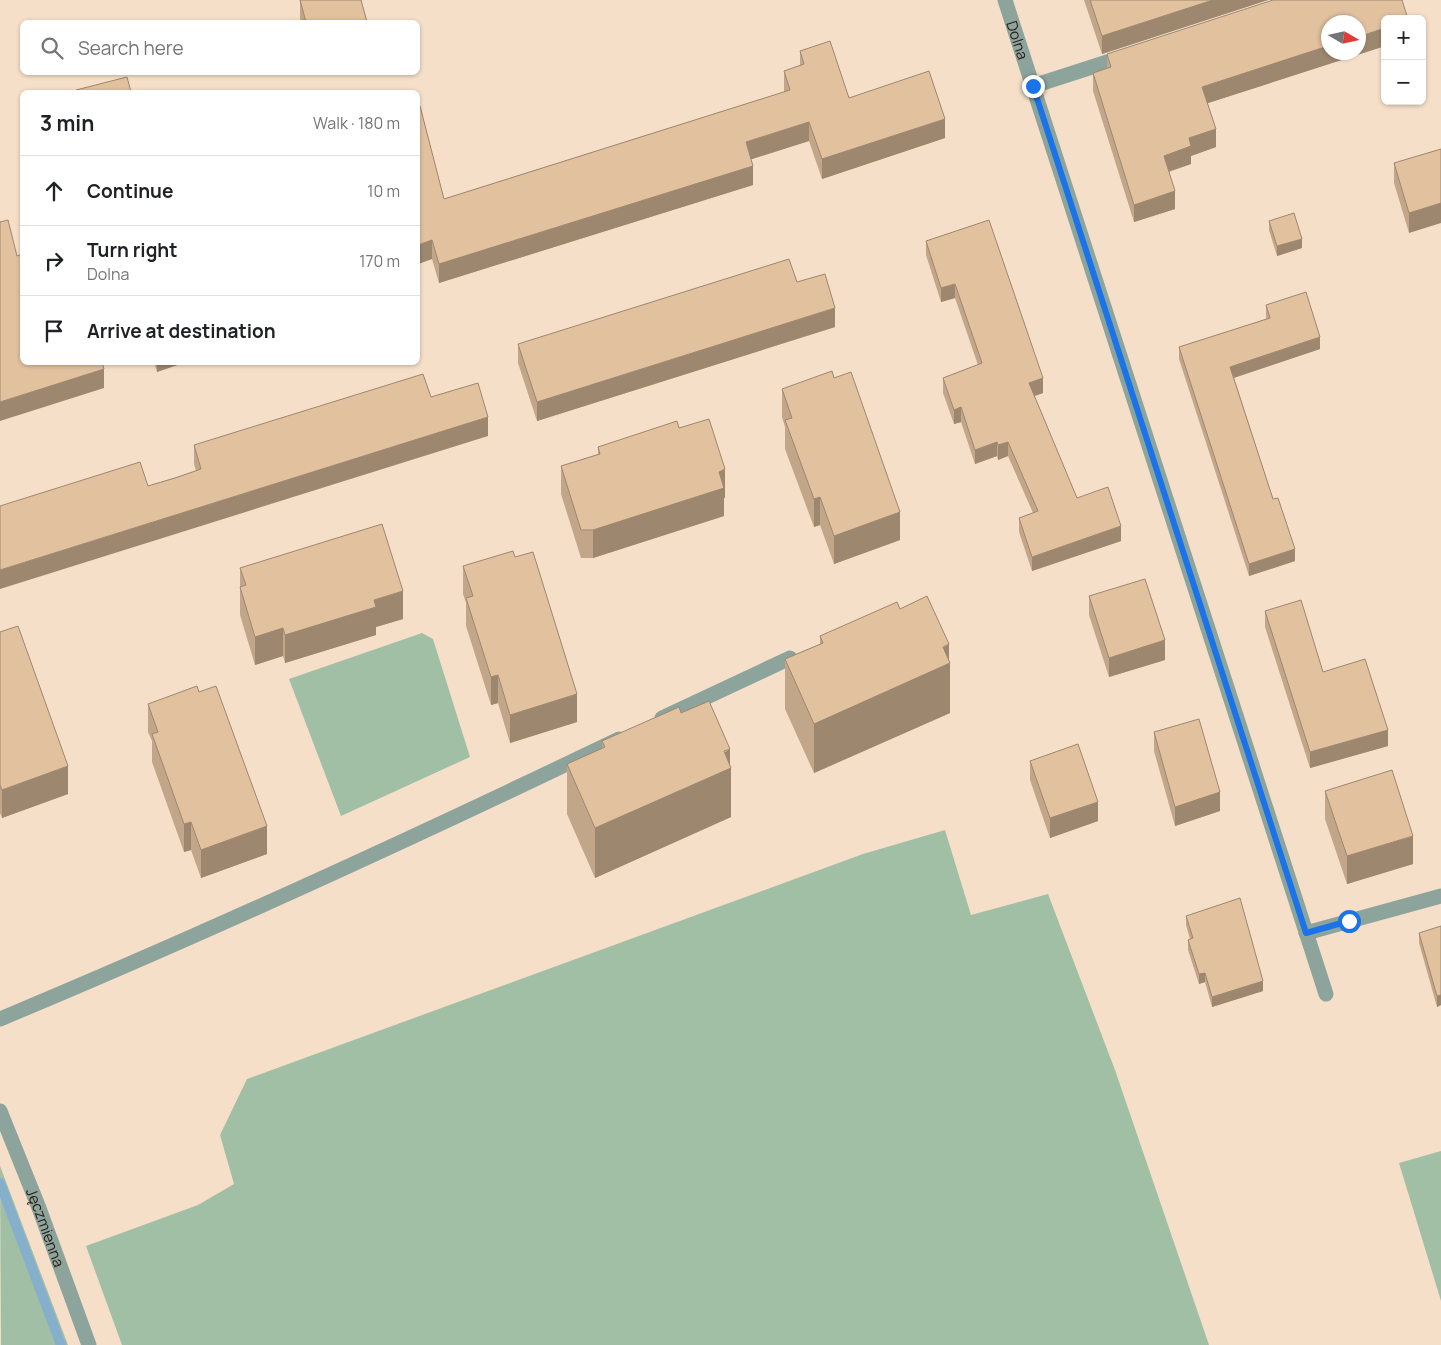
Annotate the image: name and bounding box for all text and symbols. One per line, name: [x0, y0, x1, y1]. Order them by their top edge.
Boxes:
north arrow: [1321, 15, 1366, 60]
map controls: [1381, 15, 1426, 105]
button: +: [1381, 15, 1426, 60]
street label: Dolna: [1002, 18, 1034, 62]
search box: [20, 20, 420, 75]
icon: search: [38, 34, 66, 62]
text: Search here: [78, 35, 184, 61]
button: −: [1381, 60, 1426, 105]
route end: [1022, 75, 1045, 98]
text: 3 min: [40, 109, 94, 137]
text: Walk · 180 m: [313, 112, 400, 134]
icon: ahead: [40, 177, 68, 205]
text: Continue: [87, 178, 173, 204]
text: 10 m: [367, 180, 400, 202]
text: Turn right: [87, 237, 177, 263]
icon: right: [40, 247, 68, 275]
text: 170 m: [359, 250, 400, 272]
text: Dolna: [87, 263, 129, 285]
icon: arrive: [40, 317, 68, 345]
text: Arrive at destination: [87, 318, 276, 344]
route start: [1338, 910, 1361, 933]
street label: Jęczmienna: [21, 1185, 70, 1270]

